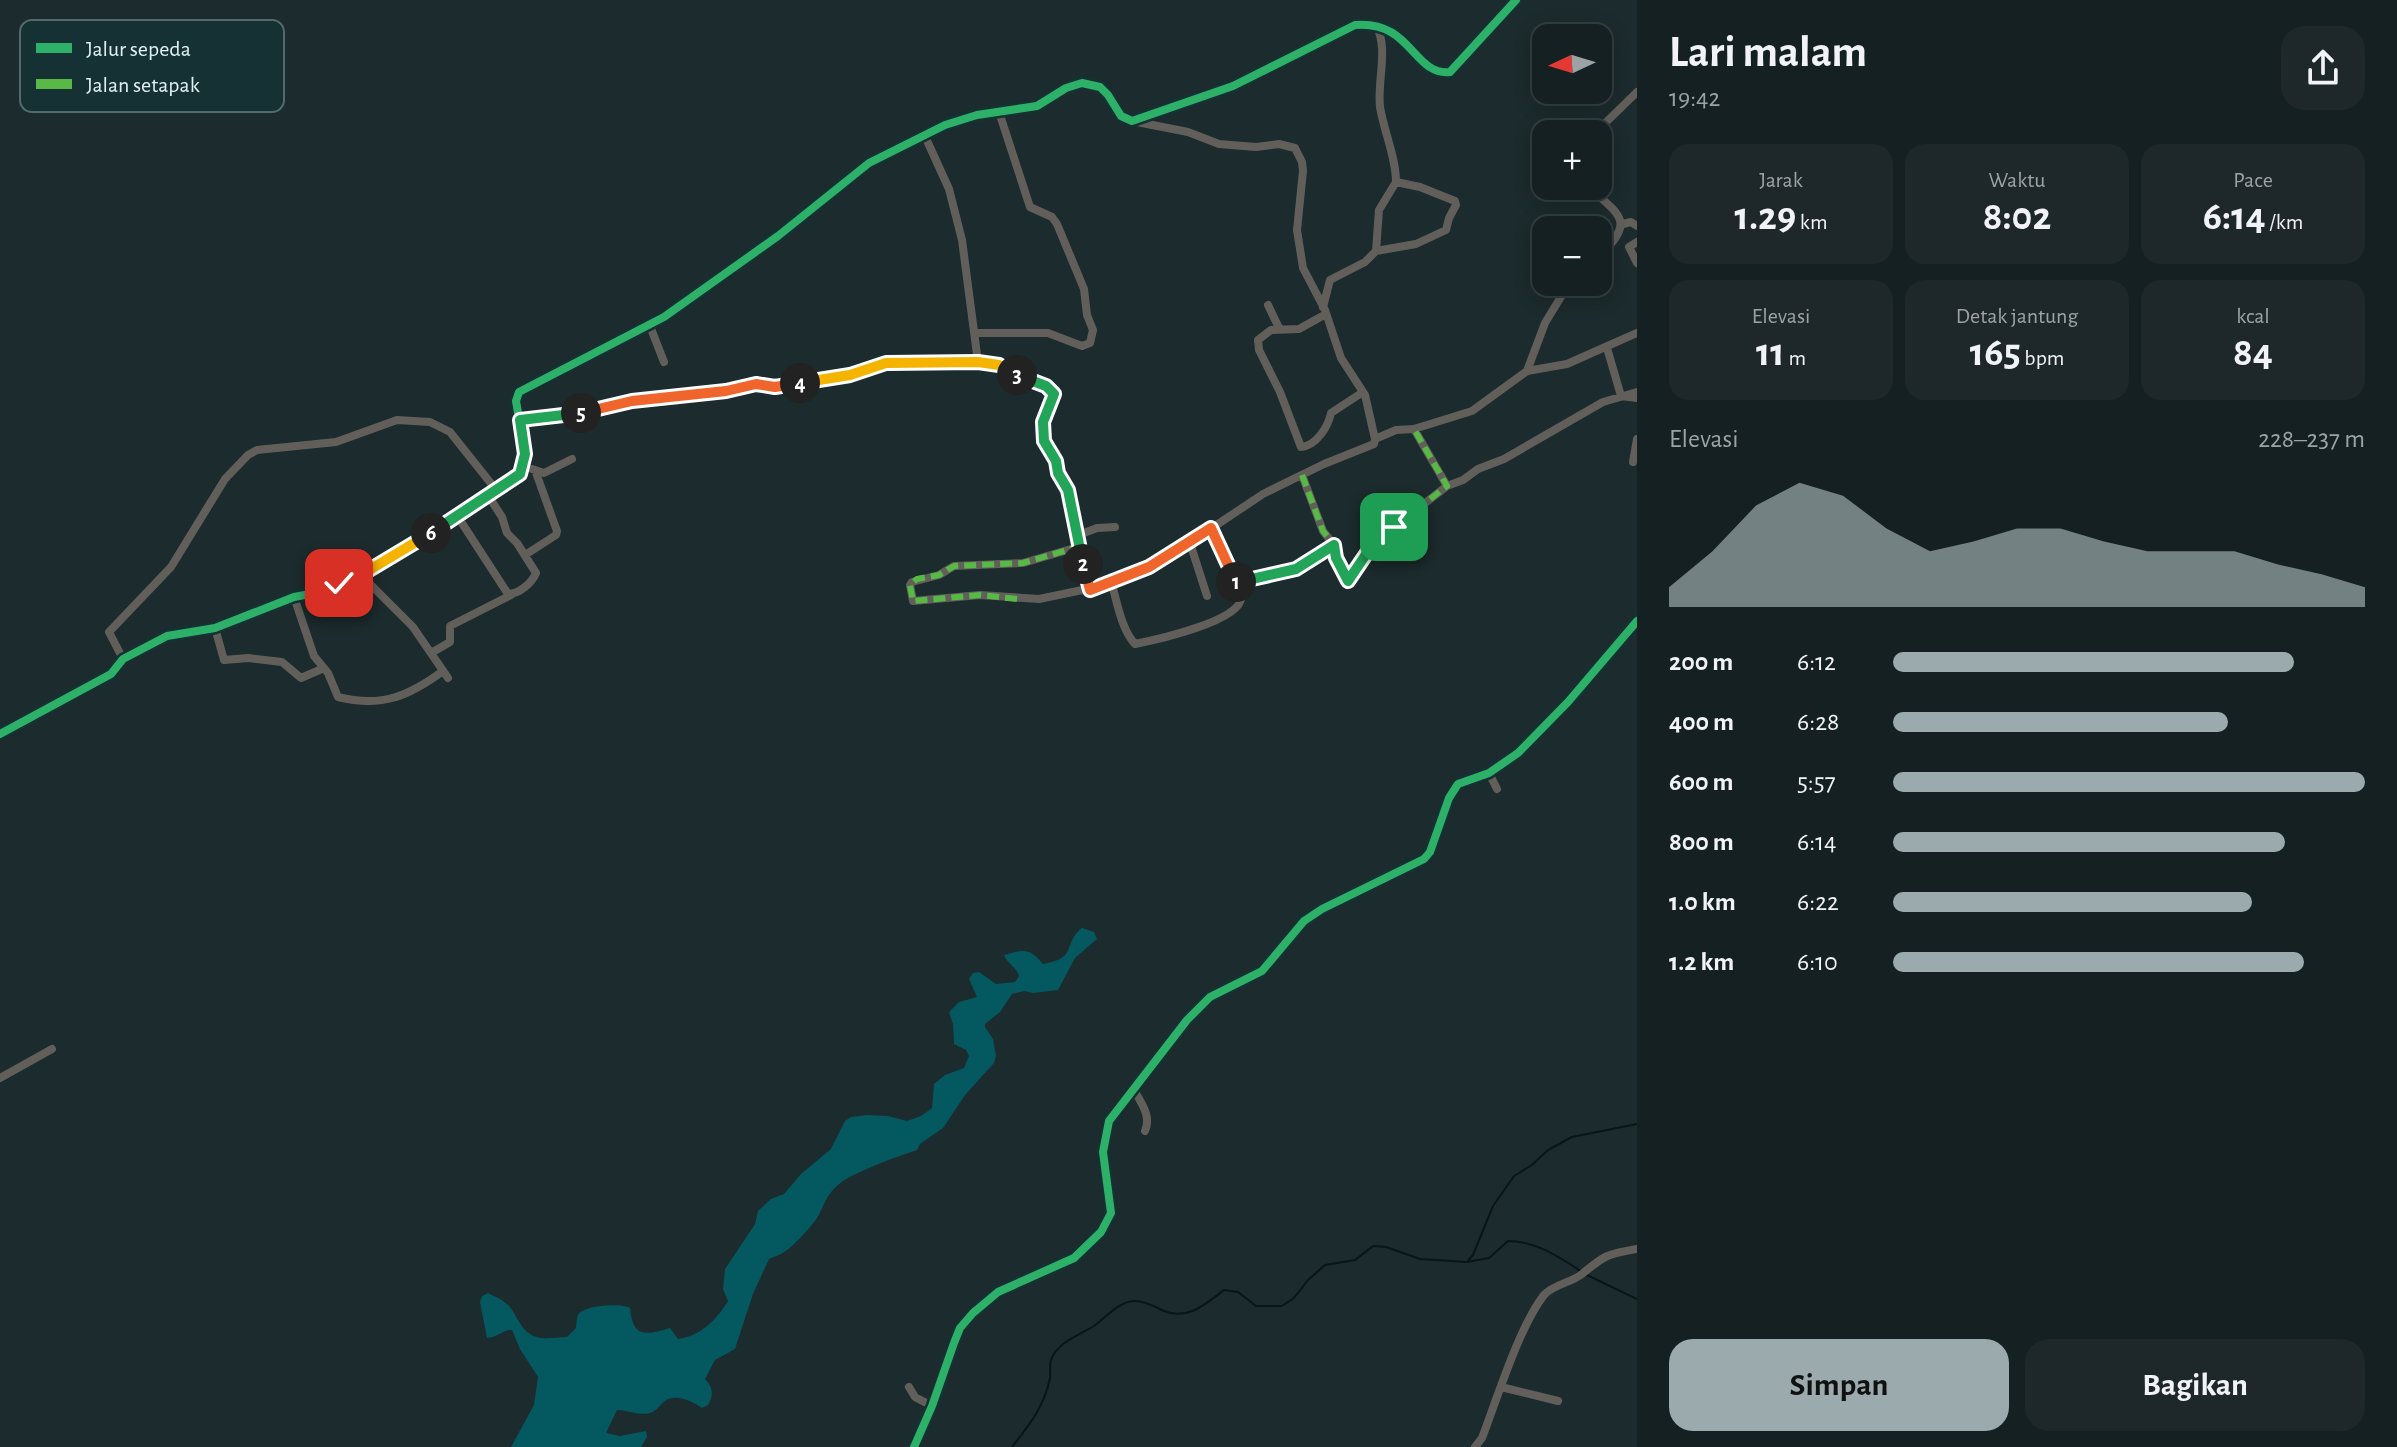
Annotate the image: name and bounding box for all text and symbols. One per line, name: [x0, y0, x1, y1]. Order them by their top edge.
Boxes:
legend: [20, 20, 284, 112]
north arrow: [1532, 24, 1612, 104]
map controls: [1532, 24, 1612, 296]
button: share: [2281, 26, 2365, 110]
text: Lari malam: [1669, 31, 1867, 75]
text: Jalur sepeda: [86, 38, 191, 60]
text: Jalan setapak: [86, 74, 200, 96]
text: 19:42: [1669, 85, 1720, 111]
button: +: [1532, 120, 1612, 200]
text: Jarak: [1759, 169, 1803, 191]
text: Waktu: [1989, 169, 2045, 191]
text: Pace: [2233, 169, 2273, 191]
text: 1.29: [1735, 197, 1796, 237]
text: 8:02: [1983, 197, 2051, 237]
text: 6:14: [2203, 197, 2266, 237]
text: km: [1796, 211, 1828, 233]
text: /km: [2266, 211, 2303, 233]
button: −: [1532, 216, 1612, 296]
text: Elevasi: [1752, 305, 1810, 327]
text: Detak jantung: [1956, 305, 2078, 327]
text: kcal: [2236, 305, 2270, 327]
text: 11: [1756, 333, 1785, 373]
text: 165: [1970, 333, 2021, 373]
text: 84: [2233, 333, 2273, 373]
text: m: [1785, 347, 1806, 369]
text: bpm: [2021, 347, 2064, 369]
pin: 3: [997, 355, 1037, 395]
pin: 4: [780, 363, 820, 403]
text: 3: [1012, 364, 1022, 386]
text: 4: [794, 372, 806, 394]
pin: 5: [561, 393, 601, 433]
text: 5: [576, 402, 586, 424]
text: Elevasi: [1669, 426, 1738, 452]
text: 228–237 m: [2258, 426, 2365, 452]
pin: [1360, 493, 1428, 561]
icon: arrive: [1372, 505, 1416, 549]
pin: 6: [411, 513, 451, 553]
text: 6: [426, 522, 436, 544]
pin: 2: [1063, 544, 1103, 584]
pin: [305, 549, 373, 617]
text: 2: [1078, 553, 1088, 575]
icon: check: [317, 561, 361, 605]
pin: 1: [1216, 562, 1256, 602]
text: 1: [1232, 571, 1240, 593]
text: 200 m: [1669, 649, 1733, 675]
text: 6:12: [1797, 649, 1836, 675]
text: 400 m: [1669, 709, 1734, 735]
text: 6:28: [1797, 709, 1839, 735]
text: 600 m: [1669, 769, 1734, 795]
text: 5:57: [1797, 769, 1836, 795]
text: 800 m: [1669, 829, 1734, 855]
text: 6:14: [1797, 829, 1837, 855]
text: 1.0 km: [1669, 889, 1736, 915]
text: 6:22: [1797, 889, 1839, 915]
text: 1.2 km: [1669, 949, 1734, 975]
text: 6:10: [1797, 949, 1838, 975]
button: Simpan: [1669, 1339, 2009, 1431]
button: Bagikan: [2025, 1339, 2365, 1431]

